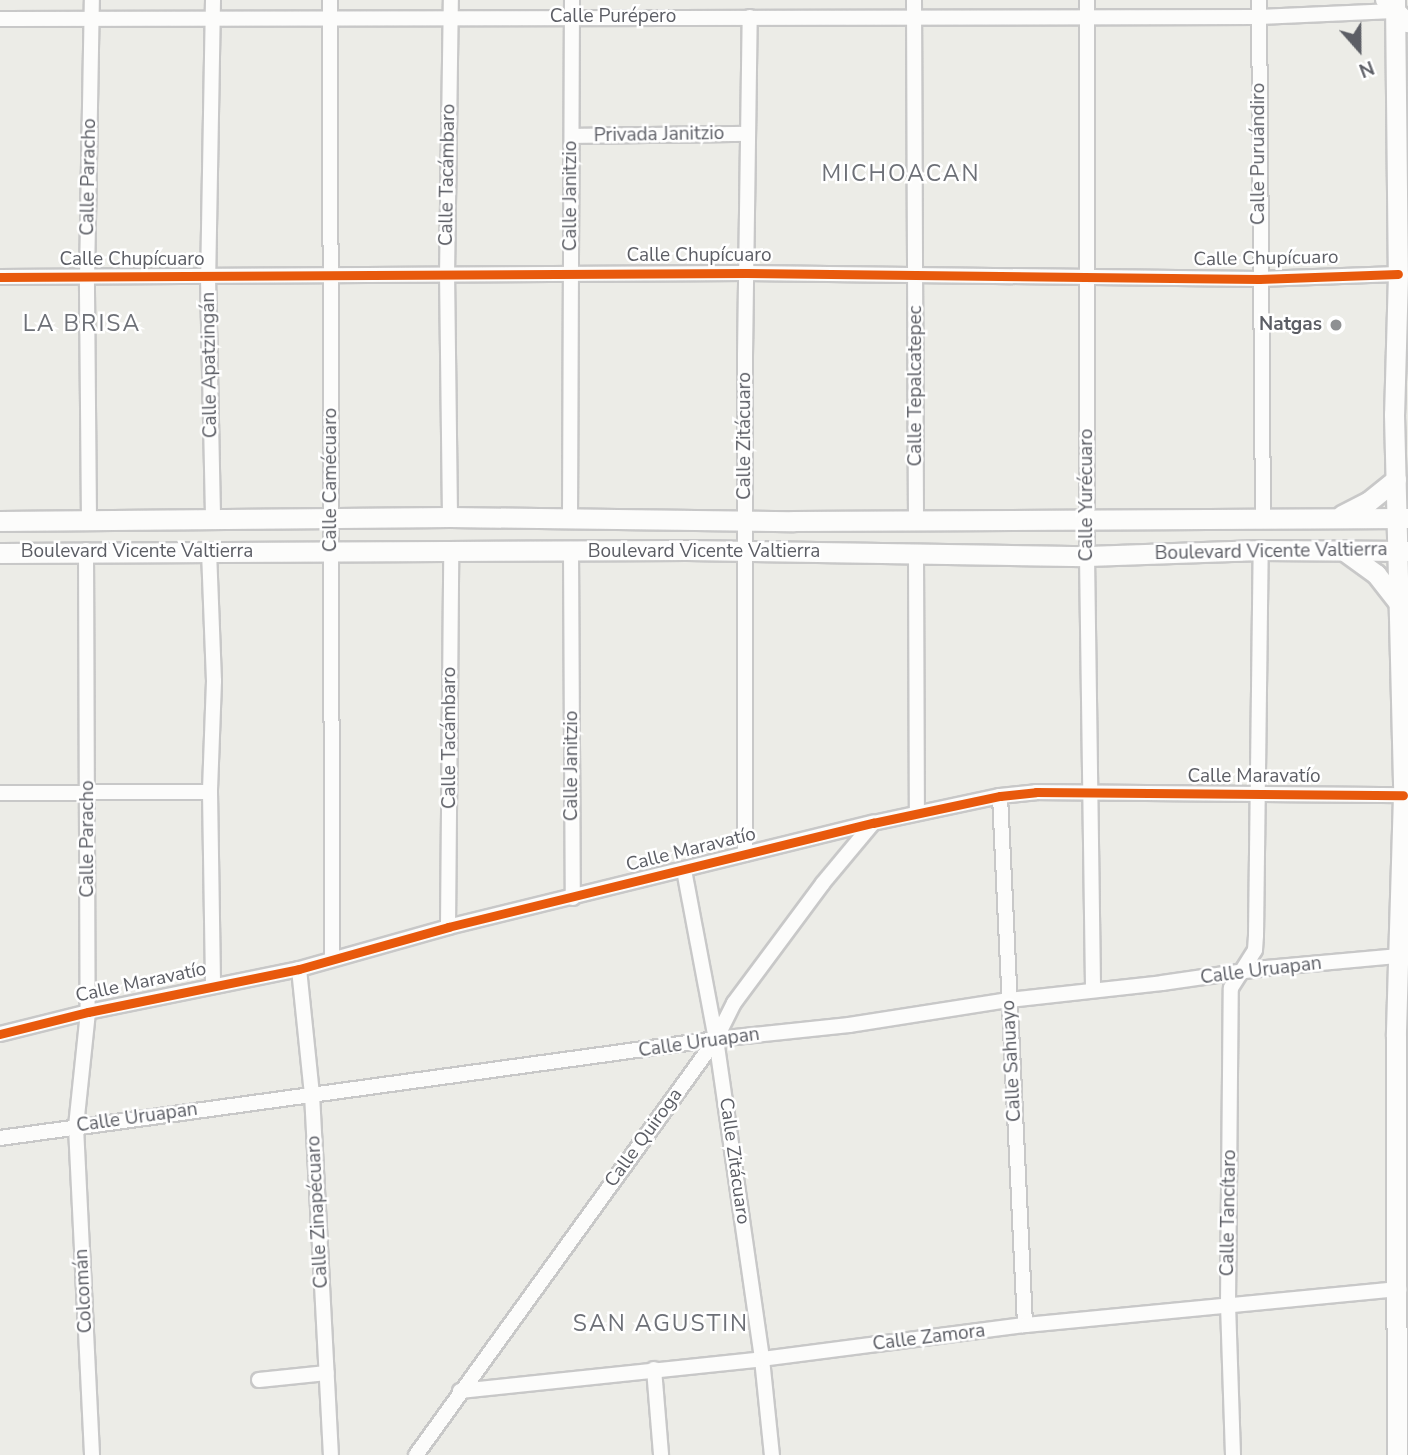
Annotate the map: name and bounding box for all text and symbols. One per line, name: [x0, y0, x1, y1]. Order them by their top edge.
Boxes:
street label: Calle Purépero: [550, 6, 676, 28]
north arrow: [1324, 14, 1394, 84]
text: N: [1355, 54, 1378, 83]
street label: Calle Puruándiro: [1248, 83, 1270, 225]
street label: Calle Tacámbaro: [435, 104, 461, 246]
street label: Calle Paracho: [77, 118, 101, 236]
street label: Privada Janitzio: [594, 122, 724, 148]
street label: Calle Janitzio: [560, 141, 582, 251]
district label: MICHOACAN: [823, 160, 979, 188]
street label: Calle Chupícuaro: [626, 245, 772, 267]
street label: Calle Chupícuaro: [1193, 246, 1339, 272]
street label: Calle Chupícuaro: [59, 249, 205, 271]
street label: Calle Apatzingán: [197, 292, 223, 438]
street label: Calle Tepalcatepec: [905, 306, 927, 466]
district label: LA BRISA: [24, 310, 140, 338]
place label: Natgas: [1259, 314, 1322, 336]
marker: Natgas: [1328, 317, 1344, 333]
street label: Calle Zitácuaro: [734, 372, 756, 500]
street label: Calle Camécuaro: [320, 408, 342, 552]
street label: Calle Yurécuaro: [1076, 429, 1098, 561]
street label: Boulevard Vicente Valtierra: [1154, 539, 1388, 565]
street label: Boulevard Vicente Valtierra: [21, 541, 253, 563]
street label: Boulevard Vicente Valtierra: [588, 541, 820, 563]
street label: Calle Tacámbaro: [439, 667, 461, 809]
street label: Calle Janitzio: [561, 711, 583, 821]
street label: Calle Maravatío: [1188, 766, 1320, 788]
street label: Calle Paracho: [77, 780, 99, 898]
street label: Calle Maravatío: [624, 823, 758, 877]
street label: Calle Uruapan: [1199, 952, 1323, 990]
street label: Calle Maravatío: [74, 958, 208, 1008]
street label: Calle Sahuayo: [997, 999, 1027, 1123]
street label: Calle Uruapan: [637, 1023, 761, 1063]
street label: Calle Quiroga: [600, 1084, 688, 1192]
street label: Calle Zitácuaro: [714, 1096, 754, 1226]
street label: Calle Uruapan: [75, 1098, 199, 1138]
street label: Calle Zinapécuaro: [303, 1135, 333, 1289]
street label: Calle Tancítaro: [1216, 1149, 1242, 1277]
street label: Colcomán: [70, 1248, 98, 1334]
district label: SAN AGUSTIN: [574, 1310, 748, 1338]
street label: Calle Zamora: [871, 1320, 987, 1356]

